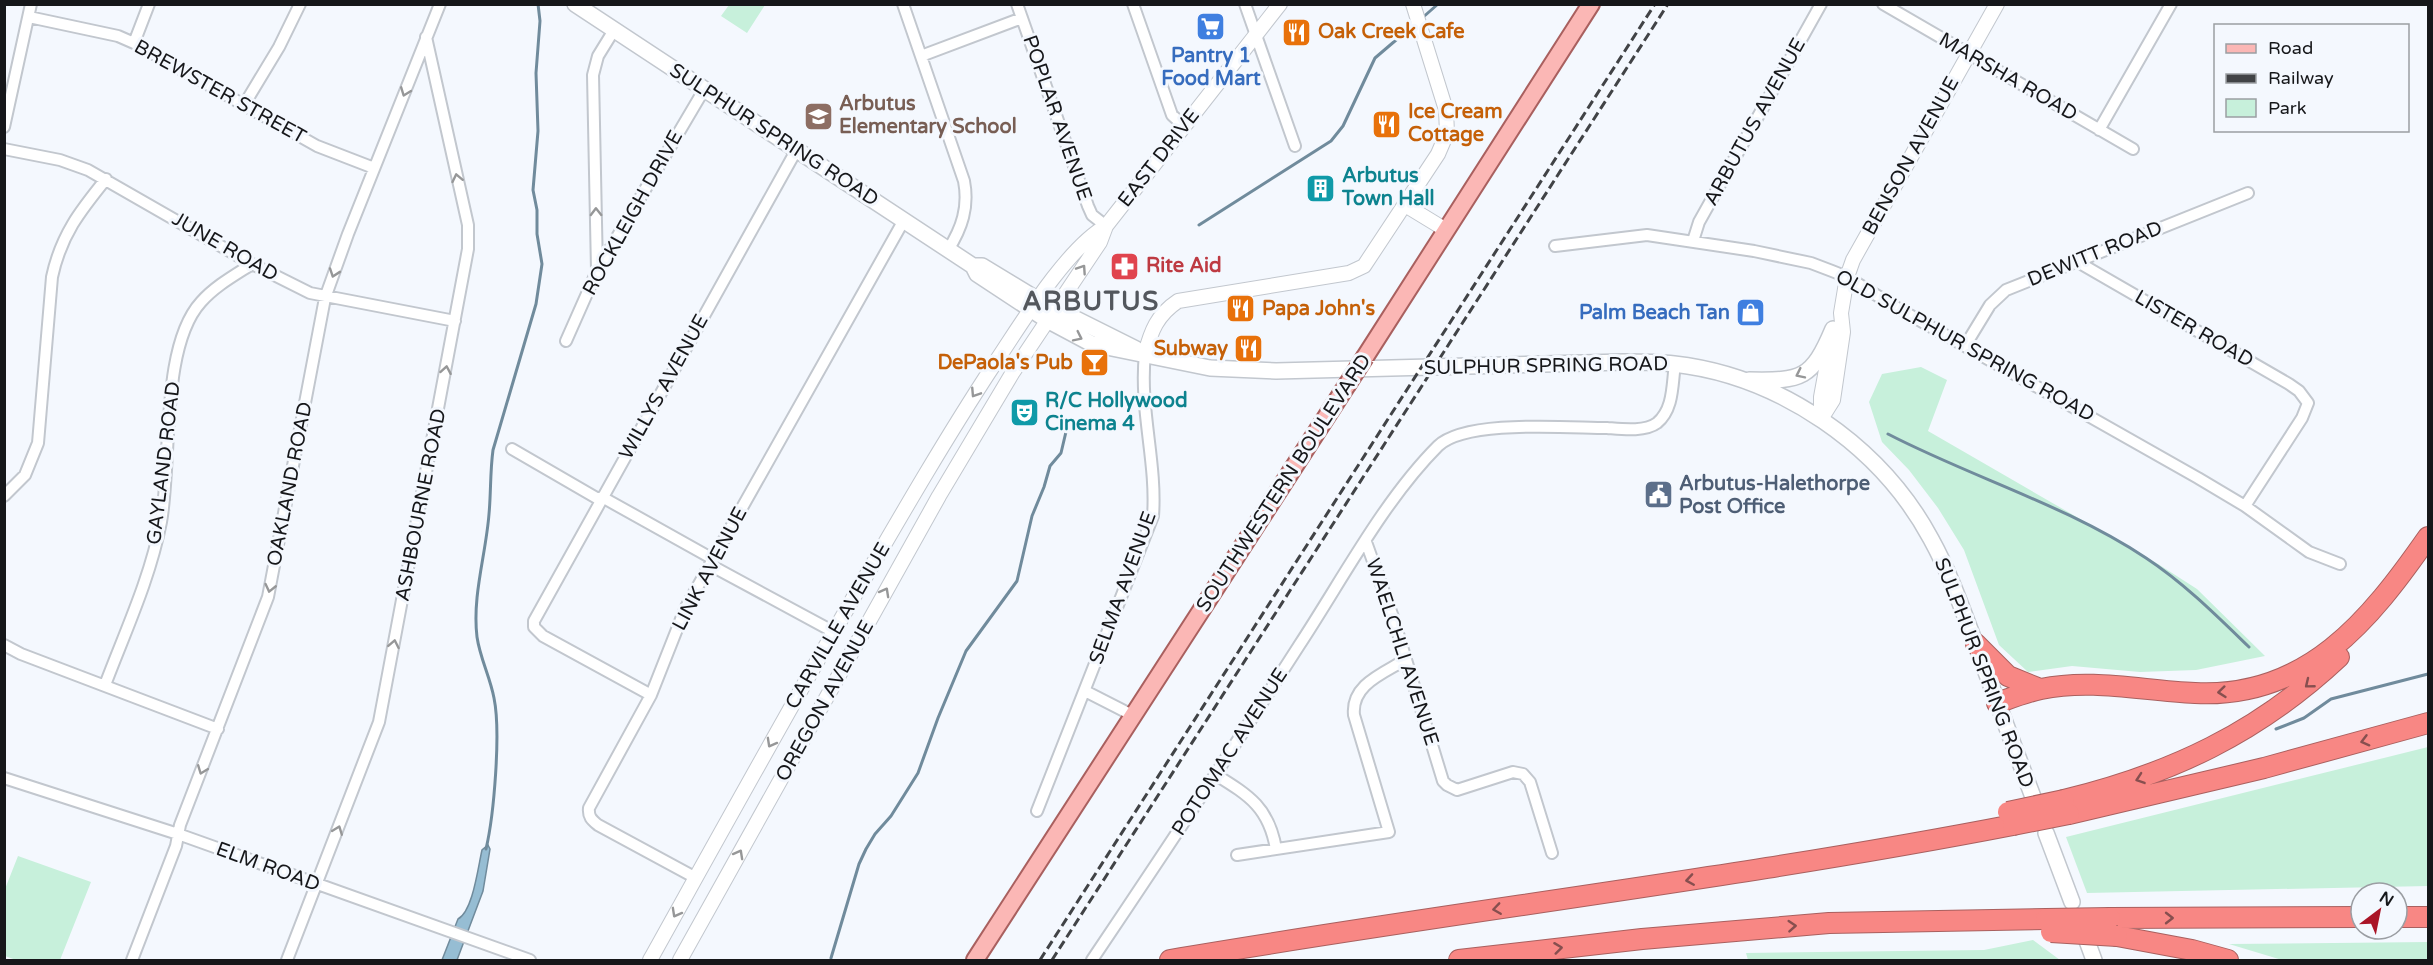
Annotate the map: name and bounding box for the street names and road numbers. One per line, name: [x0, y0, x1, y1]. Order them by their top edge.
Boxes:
street label: MARSHA ROAD: [1934, 28, 2082, 126]
street label: POPLAR AVENUE: [1017, 32, 1097, 204]
street label: ARBUTUS AVENUE: [1699, 34, 1811, 210]
street label: BREWSTER STREET: [130, 35, 310, 149]
street label: SULPHUR SPRING ROAD: [665, 58, 883, 212]
street label: BENSON AVENUE: [1858, 73, 1964, 239]
street label: EAST DRIVE: [1113, 104, 1205, 212]
street label: ROCKLEIGH DRIVE: [578, 126, 688, 300]
street label: JUNE ROAD: [168, 207, 282, 287]
street label: DEWITT ROAD: [2024, 216, 2166, 292]
street label: OLD SULPHUR SPRING ROAD: [1831, 265, 2099, 427]
street label: LISTER ROAD: [2130, 285, 2258, 373]
street label: WILLYS AVENUE: [614, 310, 714, 464]
street label: SOUTHWESTERN BOULEVARD: [1191, 350, 1377, 616]
street label: SULPHUR SPRING ROAD: [1424, 352, 1668, 380]
street label: GAYLAND ROAD: [142, 380, 186, 546]
street label: OAKLAND ROAD: [262, 400, 318, 568]
street label: ASHBOURNE ROAD: [391, 407, 451, 603]
street label: LINK AVENUE: [667, 503, 753, 635]
street label: SELMA AVENUE: [1084, 508, 1162, 668]
street label: CARVILLE AVENUE: [781, 538, 895, 714]
street label: WAELCHLI AVENUE: [1360, 555, 1444, 749]
street label: SULPHUR SPRING ROAD: [1929, 555, 2039, 791]
street label: OREGON AVENUE: [771, 616, 879, 786]
street label: POTOMAC AVENUE: [1167, 664, 1293, 840]
street label: ELM ROAD: [213, 837, 323, 897]

